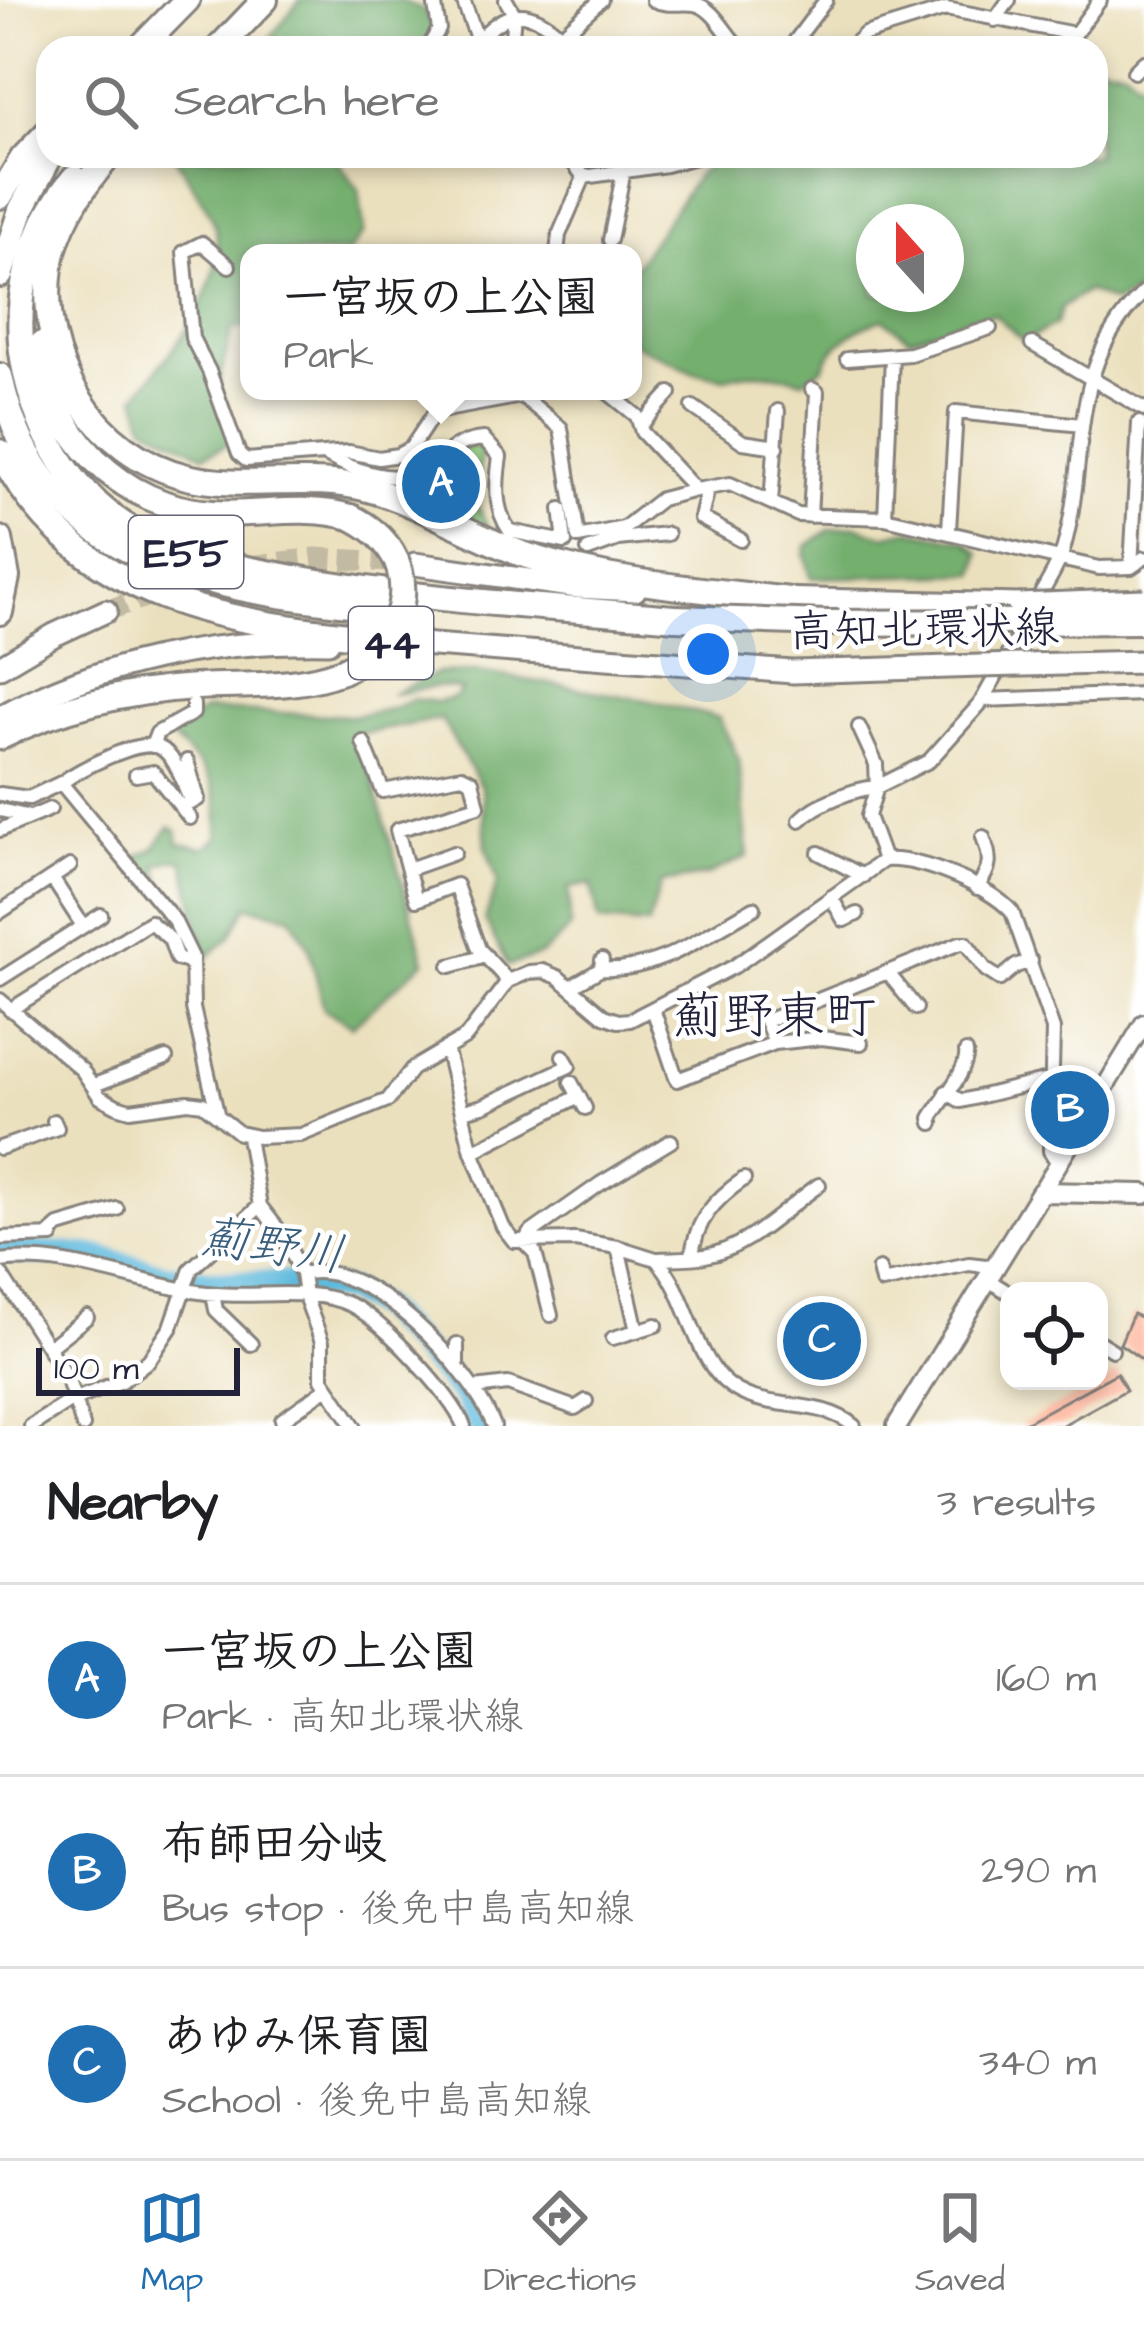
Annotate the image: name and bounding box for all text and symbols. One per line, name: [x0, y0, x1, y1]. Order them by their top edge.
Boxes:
search box: [36, 36, 1108, 168]
icon: search: [78, 69, 144, 135]
text: Search here: [174, 71, 440, 133]
north arrow: [856, 204, 964, 312]
popup: [240, 244, 642, 400]
text: 一宮坂の上公園: [283, 268, 599, 330]
text: Park: [283, 330, 374, 384]
pin: A: [402, 439, 480, 529]
road number: E55: [129, 516, 243, 588]
street label: 高知北環状線: [789, 598, 1060, 664]
road number: 44: [349, 607, 433, 679]
your location: [678, 624, 738, 684]
district label: 薊野東町: [672, 982, 876, 1053]
pin: B: [1031, 1065, 1109, 1155]
water label: 薊野川: [197, 1204, 348, 1290]
map controls: [1000, 1282, 1108, 1390]
button: locate: [1000, 1282, 1108, 1390]
pin: C: [783, 1296, 861, 1386]
scale bar: [36, 1342, 240, 1395]
text: 100 m: [54, 1346, 139, 1392]
text: Nearby: [48, 1469, 218, 1540]
text: 3 results: [937, 1477, 1096, 1531]
text: 一宮坂の上公園: [162, 1622, 477, 1684]
text: A: [75, 1653, 99, 1707]
text: 160 m: [996, 1653, 1096, 1707]
text: Park · 高知北環状線: [162, 1691, 523, 1745]
text: 布師田分岐: [162, 1814, 387, 1876]
text: B: [73, 1845, 101, 1899]
text: 290 m: [981, 1845, 1096, 1899]
text: Bus stop · 後免中島高知線: [162, 1883, 633, 1937]
text: あゆみ保育園: [162, 2006, 432, 2068]
text: C: [73, 2037, 101, 2091]
text: 340 m: [979, 2037, 1096, 2091]
text: School · 後免中島高知線: [162, 2075, 591, 2129]
tab: Map: [139, 2185, 205, 2303]
tab: Directions: [483, 2185, 637, 2303]
tab: Saved: [915, 2185, 1005, 2303]

